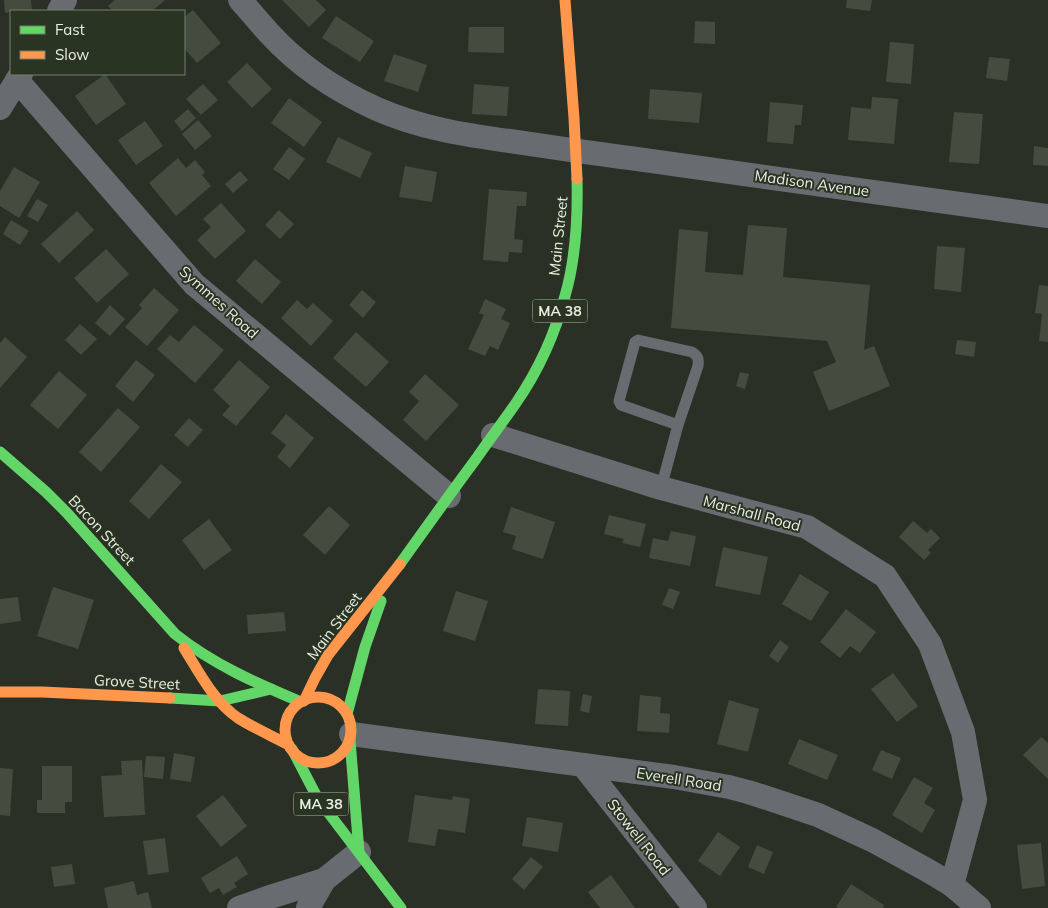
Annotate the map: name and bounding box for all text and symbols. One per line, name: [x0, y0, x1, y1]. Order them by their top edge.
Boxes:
legend: [10, 10, 185, 75]
text: Fast: [55, 20, 85, 39]
text: Slow: [55, 45, 89, 64]
street label: Madison Avenue: [754, 166, 870, 200]
street label: Main Street: [544, 195, 572, 277]
street label: Symmes Road: [176, 262, 262, 342]
road number: MA 38: [532, 300, 588, 322]
street label: Bacon Street: [65, 491, 139, 569]
street label: Marshall Road: [701, 491, 803, 535]
street label: Main Street: [302, 588, 366, 664]
street label: Grove Street: [93, 670, 181, 694]
street label: Everell Road: [635, 763, 723, 795]
road number: MA 38: [294, 792, 348, 816]
street label: Stowell Road: [603, 795, 675, 879]

